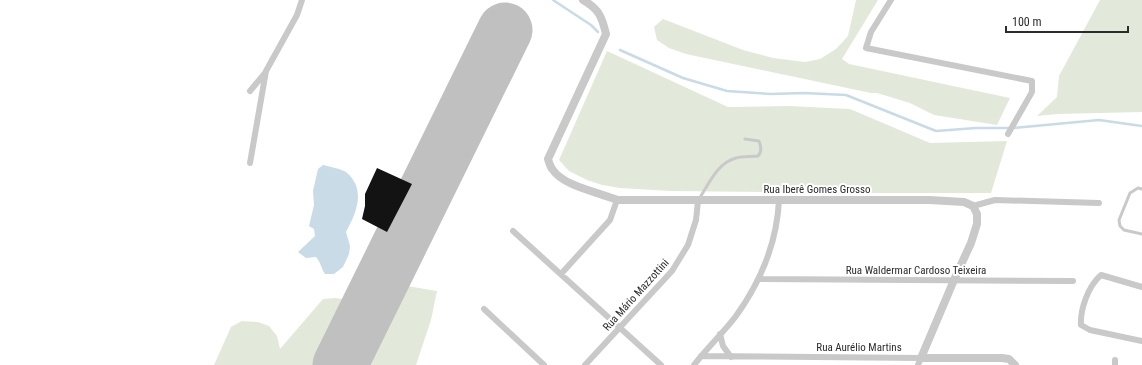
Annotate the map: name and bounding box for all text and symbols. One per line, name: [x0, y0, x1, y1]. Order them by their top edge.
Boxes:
scale bar: [1006, 8, 1128, 34]
text: 100 m: [1012, 15, 1042, 29]
street label: Rua Iberê Gomes Grosso: [763, 183, 871, 196]
street label: Rua Mário Mazzottini: [600, 256, 672, 334]
street label: Rua Waldermar Cardoso Teixeira: [846, 264, 986, 277]
street label: Rua Aurélio Martins: [816, 341, 902, 354]

